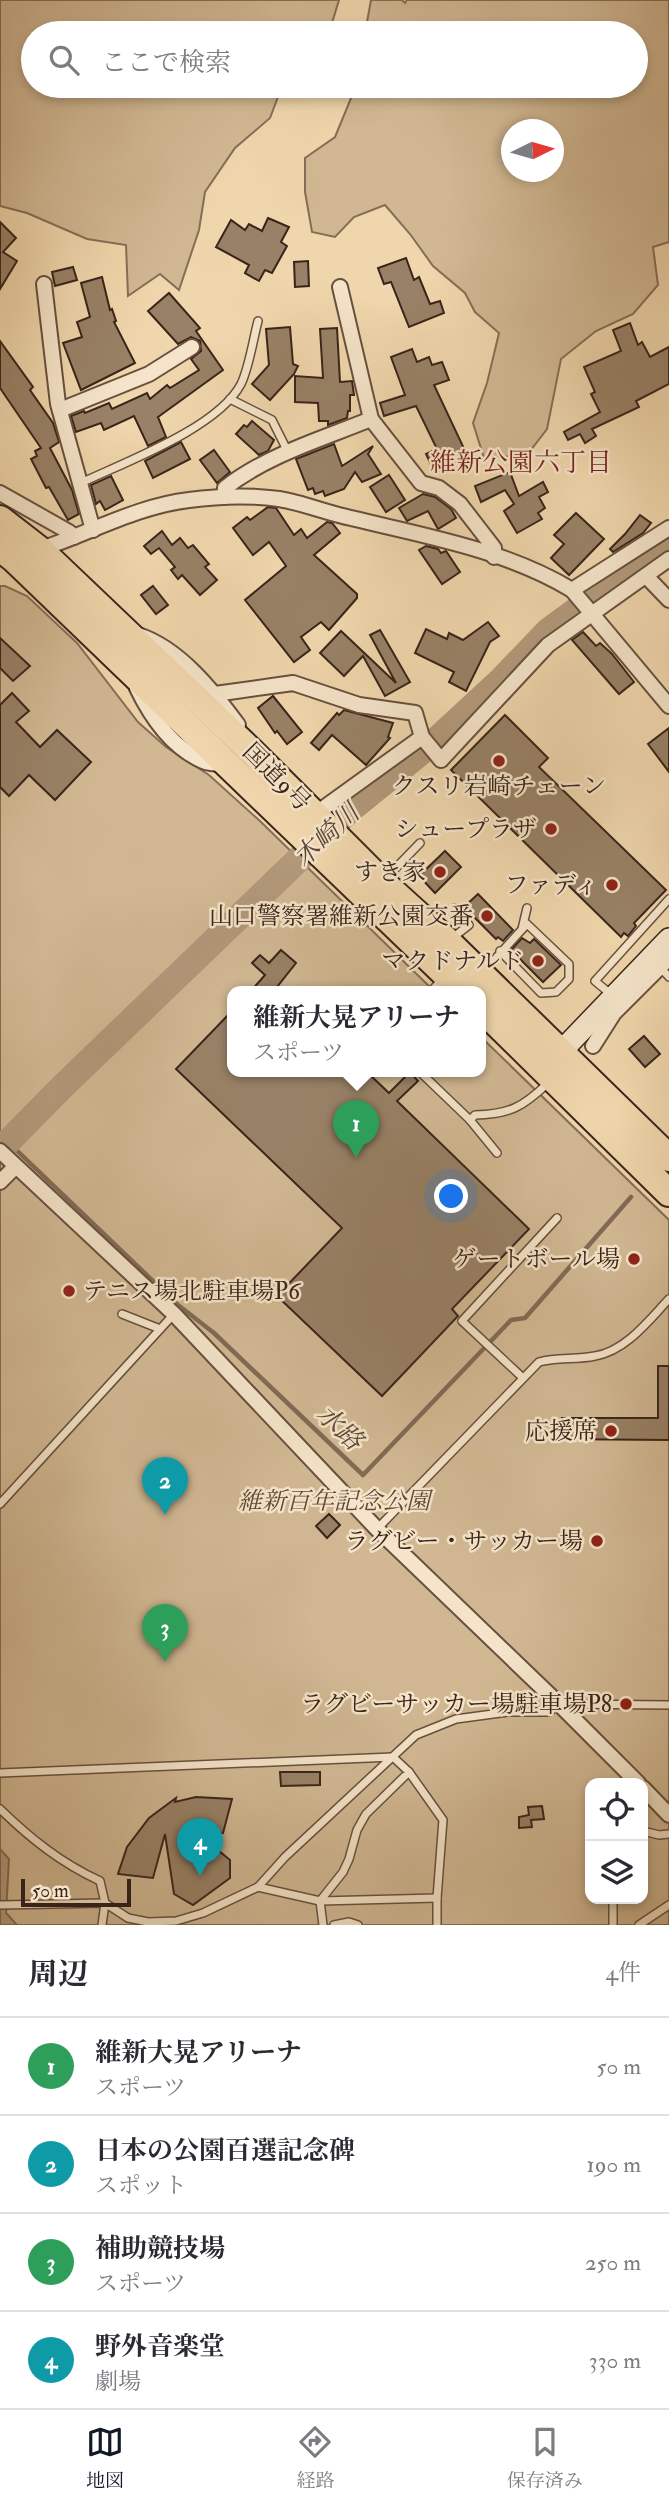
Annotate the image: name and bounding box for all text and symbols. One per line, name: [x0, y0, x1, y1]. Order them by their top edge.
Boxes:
search box: [21, 21, 648, 98]
icon: search: [45, 41, 83, 79]
text: ここで検索: [101, 47, 231, 79]
north arrow: [501, 119, 564, 182]
district label: 維新公園六丁目: [430, 447, 612, 479]
street label: 国道9号: [236, 737, 317, 818]
marker: クスリ岩崎チェーン: [491, 753, 507, 769]
place label: クスリ岩崎チェーン: [392, 771, 606, 802]
water label: 木崎川: [287, 795, 368, 874]
place label: シュープラザ: [395, 814, 537, 845]
marker: シュープラザ: [543, 821, 559, 837]
place label: すき家: [354, 857, 426, 888]
marker: すき家: [432, 864, 448, 880]
place label: ファディ: [504, 870, 598, 901]
marker: ファディ: [604, 877, 620, 893]
place label: 山口警察署維新公園交番: [209, 901, 473, 932]
marker: 山口警察署維新公園交番: [479, 908, 495, 924]
place label: マクドナルド: [381, 946, 524, 977]
marker: マクドナルド: [530, 953, 546, 969]
popup: [227, 986, 486, 1077]
text: 維新大晃アリーナ: [253, 1002, 460, 1034]
text: スポーツ: [253, 1038, 344, 1067]
pin: 1: [333, 1100, 379, 1158]
your location: [434, 1179, 468, 1213]
place label: ゲートボール場: [452, 1244, 620, 1275]
marker: ゲートボール場: [626, 1251, 642, 1267]
place label: テニス場北駐車場P6: [83, 1276, 302, 1307]
marker: テニス場北駐車場P6: [61, 1283, 77, 1299]
water label: 水路: [309, 1398, 371, 1459]
place label: 応援席: [525, 1416, 597, 1447]
marker: 応援席: [603, 1423, 619, 1439]
pin: 2: [142, 1457, 188, 1515]
park label: 維新百年記念公園: [238, 1486, 434, 1517]
place label: ラグビー・サッカー場: [344, 1526, 583, 1557]
marker: ラグビー・サッカー場: [589, 1533, 605, 1549]
pin: 3: [142, 1604, 188, 1662]
place label: ラグビーサッカー場駐車場P8: [300, 1689, 612, 1720]
marker: ラグビーサッカー場駐車場P8: [618, 1696, 634, 1712]
map controls: [585, 1778, 648, 1904]
button: locate: [585, 1778, 648, 1841]
pin: 4: [177, 1818, 223, 1876]
button: layers: [585, 1841, 648, 1904]
scale bar: [21, 1876, 131, 1908]
text: 50 m: [32, 1879, 69, 1903]
text: 周辺: [28, 1956, 88, 1993]
text: 4件: [606, 1958, 641, 1987]
text: 維新大晃アリーナ: [95, 2037, 302, 2069]
text: 1: [47, 2052, 55, 2081]
text: 50 m: [597, 2052, 641, 2081]
text: スポーツ: [95, 2073, 186, 2102]
text: 日本の公園百選記念碑: [95, 2135, 355, 2167]
text: 2: [45, 2150, 57, 2179]
text: 190 m: [587, 2150, 641, 2179]
text: スポット: [95, 2171, 187, 2200]
text: 補助競技場: [95, 2233, 225, 2265]
text: 3: [47, 2248, 55, 2277]
text: 250 m: [585, 2248, 641, 2277]
text: スポーツ: [95, 2269, 186, 2298]
text: 野外音楽堂: [95, 2331, 225, 2363]
text: 4: [45, 2346, 57, 2375]
text: 330 m: [589, 2346, 641, 2375]
text: 劇場: [95, 2367, 141, 2396]
tab: 地図: [86, 2423, 124, 2493]
tab: 経路: [296, 2423, 335, 2493]
tab: 保存済み: [507, 2423, 583, 2493]

